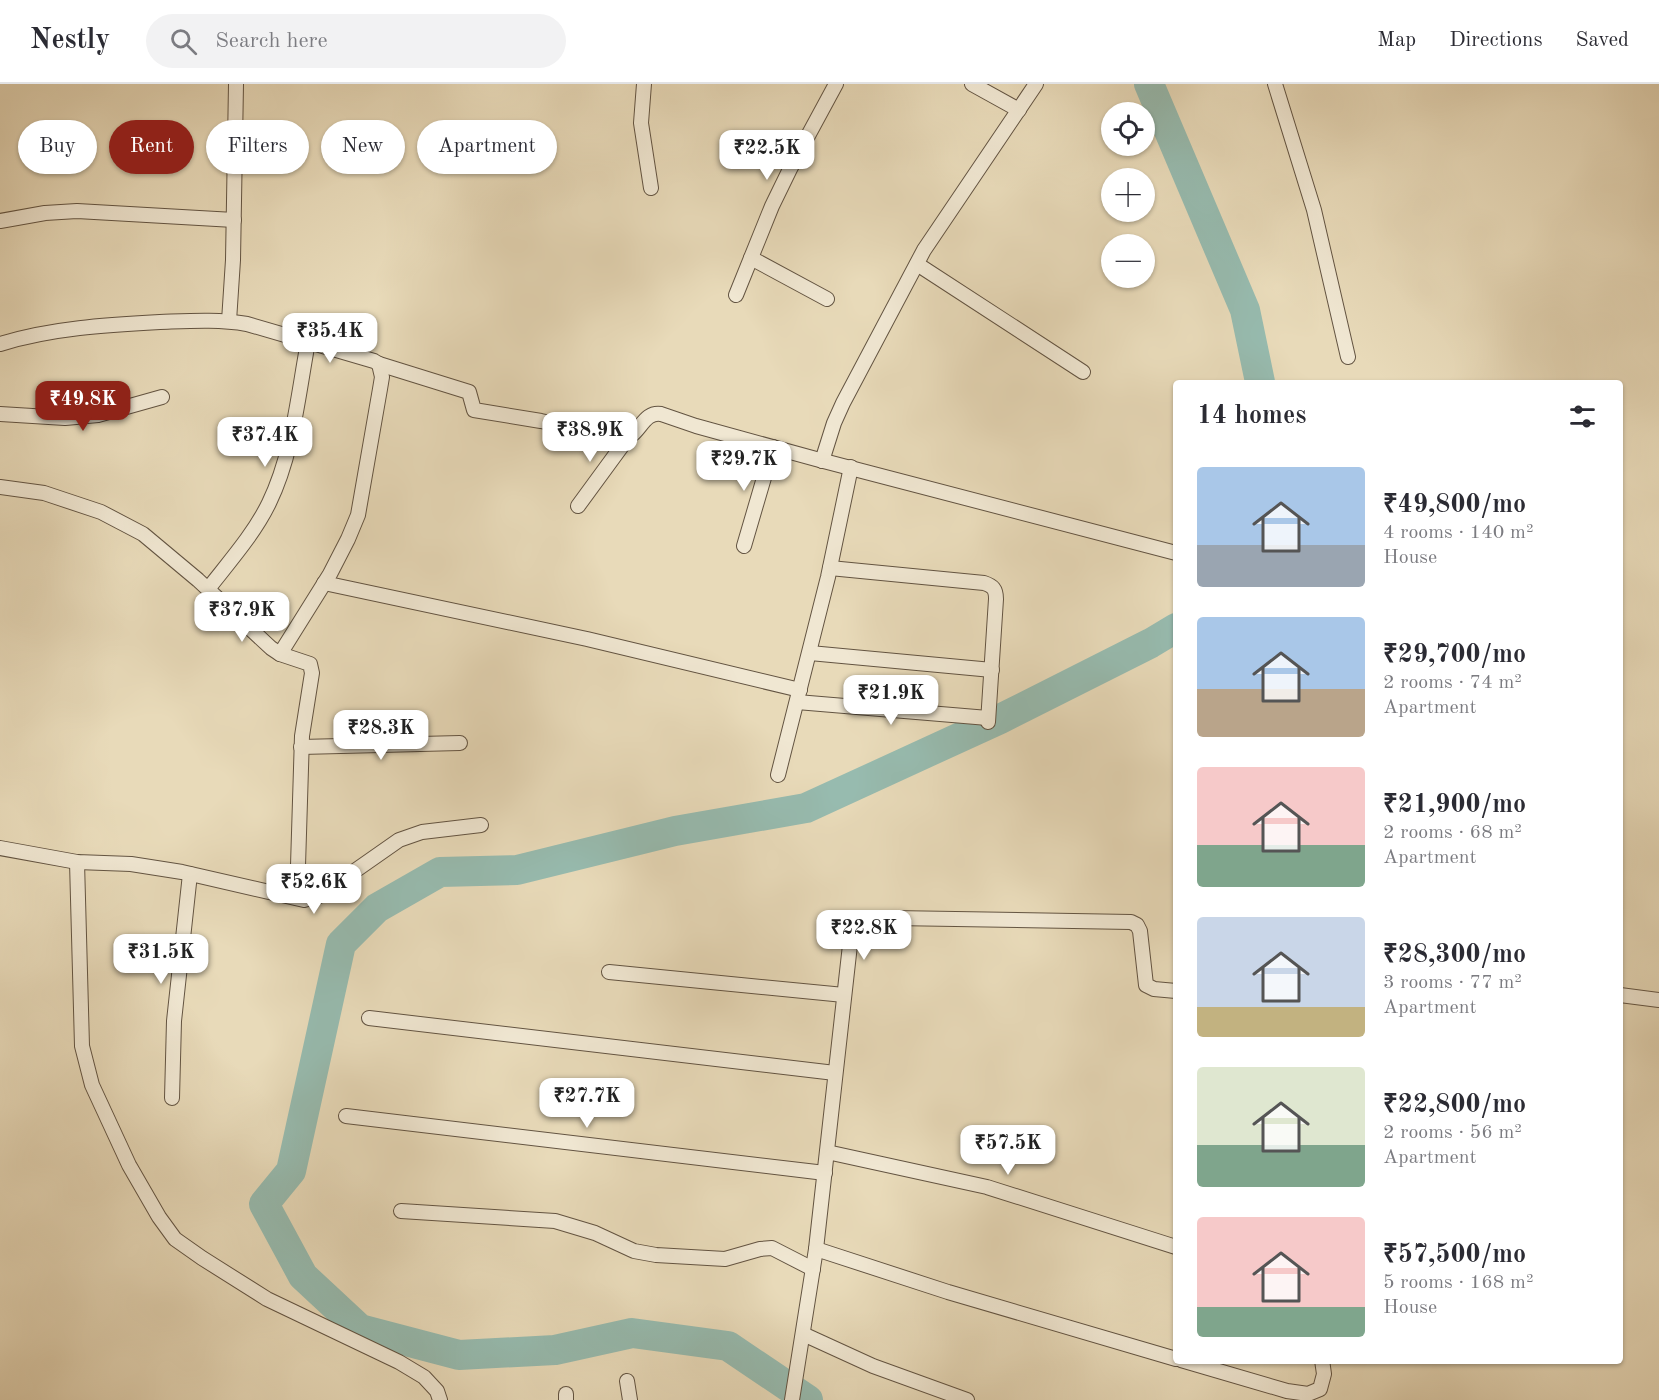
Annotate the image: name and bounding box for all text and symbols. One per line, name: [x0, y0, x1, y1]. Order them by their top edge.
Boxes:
search box: [146, 14, 566, 68]
icon: search: [167, 25, 200, 58]
text: Nestly: [30, 27, 110, 55]
text: Search here: [215, 30, 328, 52]
text: Map: [1377, 30, 1416, 51]
text: Directions: [1449, 30, 1543, 51]
text: Saved: [1576, 30, 1629, 51]
map controls: [1101, 102, 1155, 288]
button: locate: [1101, 102, 1155, 156]
chip: Buy: [18, 120, 97, 174]
chip: Rent: [109, 120, 194, 174]
chip: Filters: [206, 120, 309, 174]
chip: New: [321, 120, 405, 174]
chip: Apartment: [417, 120, 557, 174]
pin: ₹22.5K: [718, 130, 816, 181]
text: ₹22.5K: [733, 139, 801, 159]
button: +: [1101, 168, 1155, 222]
button: −: [1101, 234, 1155, 288]
pin: ₹35.4K: [281, 313, 379, 364]
text: ₹35.4K: [296, 322, 364, 342]
pin: ₹49.8K: [34, 381, 132, 432]
text: ₹49.8K: [49, 390, 117, 410]
icon: filters: [1566, 400, 1599, 433]
text: 14 homes: [1197, 403, 1306, 429]
pin: ₹38.9K: [541, 412, 639, 463]
pin: ₹37.4K: [216, 417, 314, 468]
text: ₹38.9K: [556, 421, 624, 441]
text: ₹37.4K: [231, 426, 299, 446]
pin: ₹29.7K: [695, 441, 793, 492]
text: ₹29.7K: [710, 450, 778, 470]
icon: home: [1245, 491, 1317, 563]
text: ₹49,800/mo: [1383, 492, 1526, 518]
text: 4 rooms · 140 m²: [1383, 523, 1533, 543]
text: House: [1383, 548, 1437, 568]
pin: ₹37.9K: [193, 592, 291, 643]
text: ₹37.9K: [208, 601, 276, 621]
icon: home: [1245, 641, 1317, 713]
text: ₹29,700/mo: [1383, 642, 1526, 668]
text: 2 rooms · 74 m²: [1383, 673, 1522, 693]
pin: ₹21.9K: [842, 675, 940, 726]
text: ₹21.9K: [857, 684, 925, 704]
text: Apartment: [1383, 698, 1477, 718]
pin: ₹28.3K: [332, 710, 430, 761]
text: ₹28.3K: [347, 719, 415, 739]
icon: home: [1245, 791, 1317, 863]
text: ₹21,900/mo: [1383, 792, 1526, 818]
text: 2 rooms · 68 m²: [1383, 823, 1522, 843]
text: Apartment: [1383, 848, 1477, 868]
pin: ₹52.6K: [265, 864, 363, 915]
text: ₹52.6K: [280, 873, 348, 893]
pin: ₹22.8K: [815, 910, 913, 961]
text: ₹22.8K: [830, 919, 898, 939]
pin: ₹31.5K: [112, 934, 210, 985]
icon: home: [1245, 941, 1317, 1013]
text: ₹28,300/mo: [1383, 942, 1526, 968]
text: ₹31.5K: [127, 943, 195, 963]
text: 3 rooms · 77 m²: [1383, 973, 1522, 993]
text: Apartment: [1383, 998, 1477, 1018]
pin: ₹27.7K: [538, 1078, 636, 1129]
text: ₹27.7K: [553, 1087, 621, 1107]
icon: home: [1245, 1091, 1317, 1163]
text: ₹22,800/mo: [1383, 1092, 1526, 1118]
text: 2 rooms · 56 m²: [1383, 1123, 1522, 1143]
pin: ₹57.5K: [959, 1125, 1057, 1176]
text: ₹57.5K: [974, 1134, 1042, 1154]
text: Apartment: [1383, 1148, 1477, 1168]
icon: home: [1245, 1241, 1317, 1313]
text: ₹57,500/mo: [1383, 1242, 1526, 1268]
text: 5 rooms · 168 m²: [1383, 1273, 1533, 1293]
text: House: [1383, 1298, 1437, 1318]

